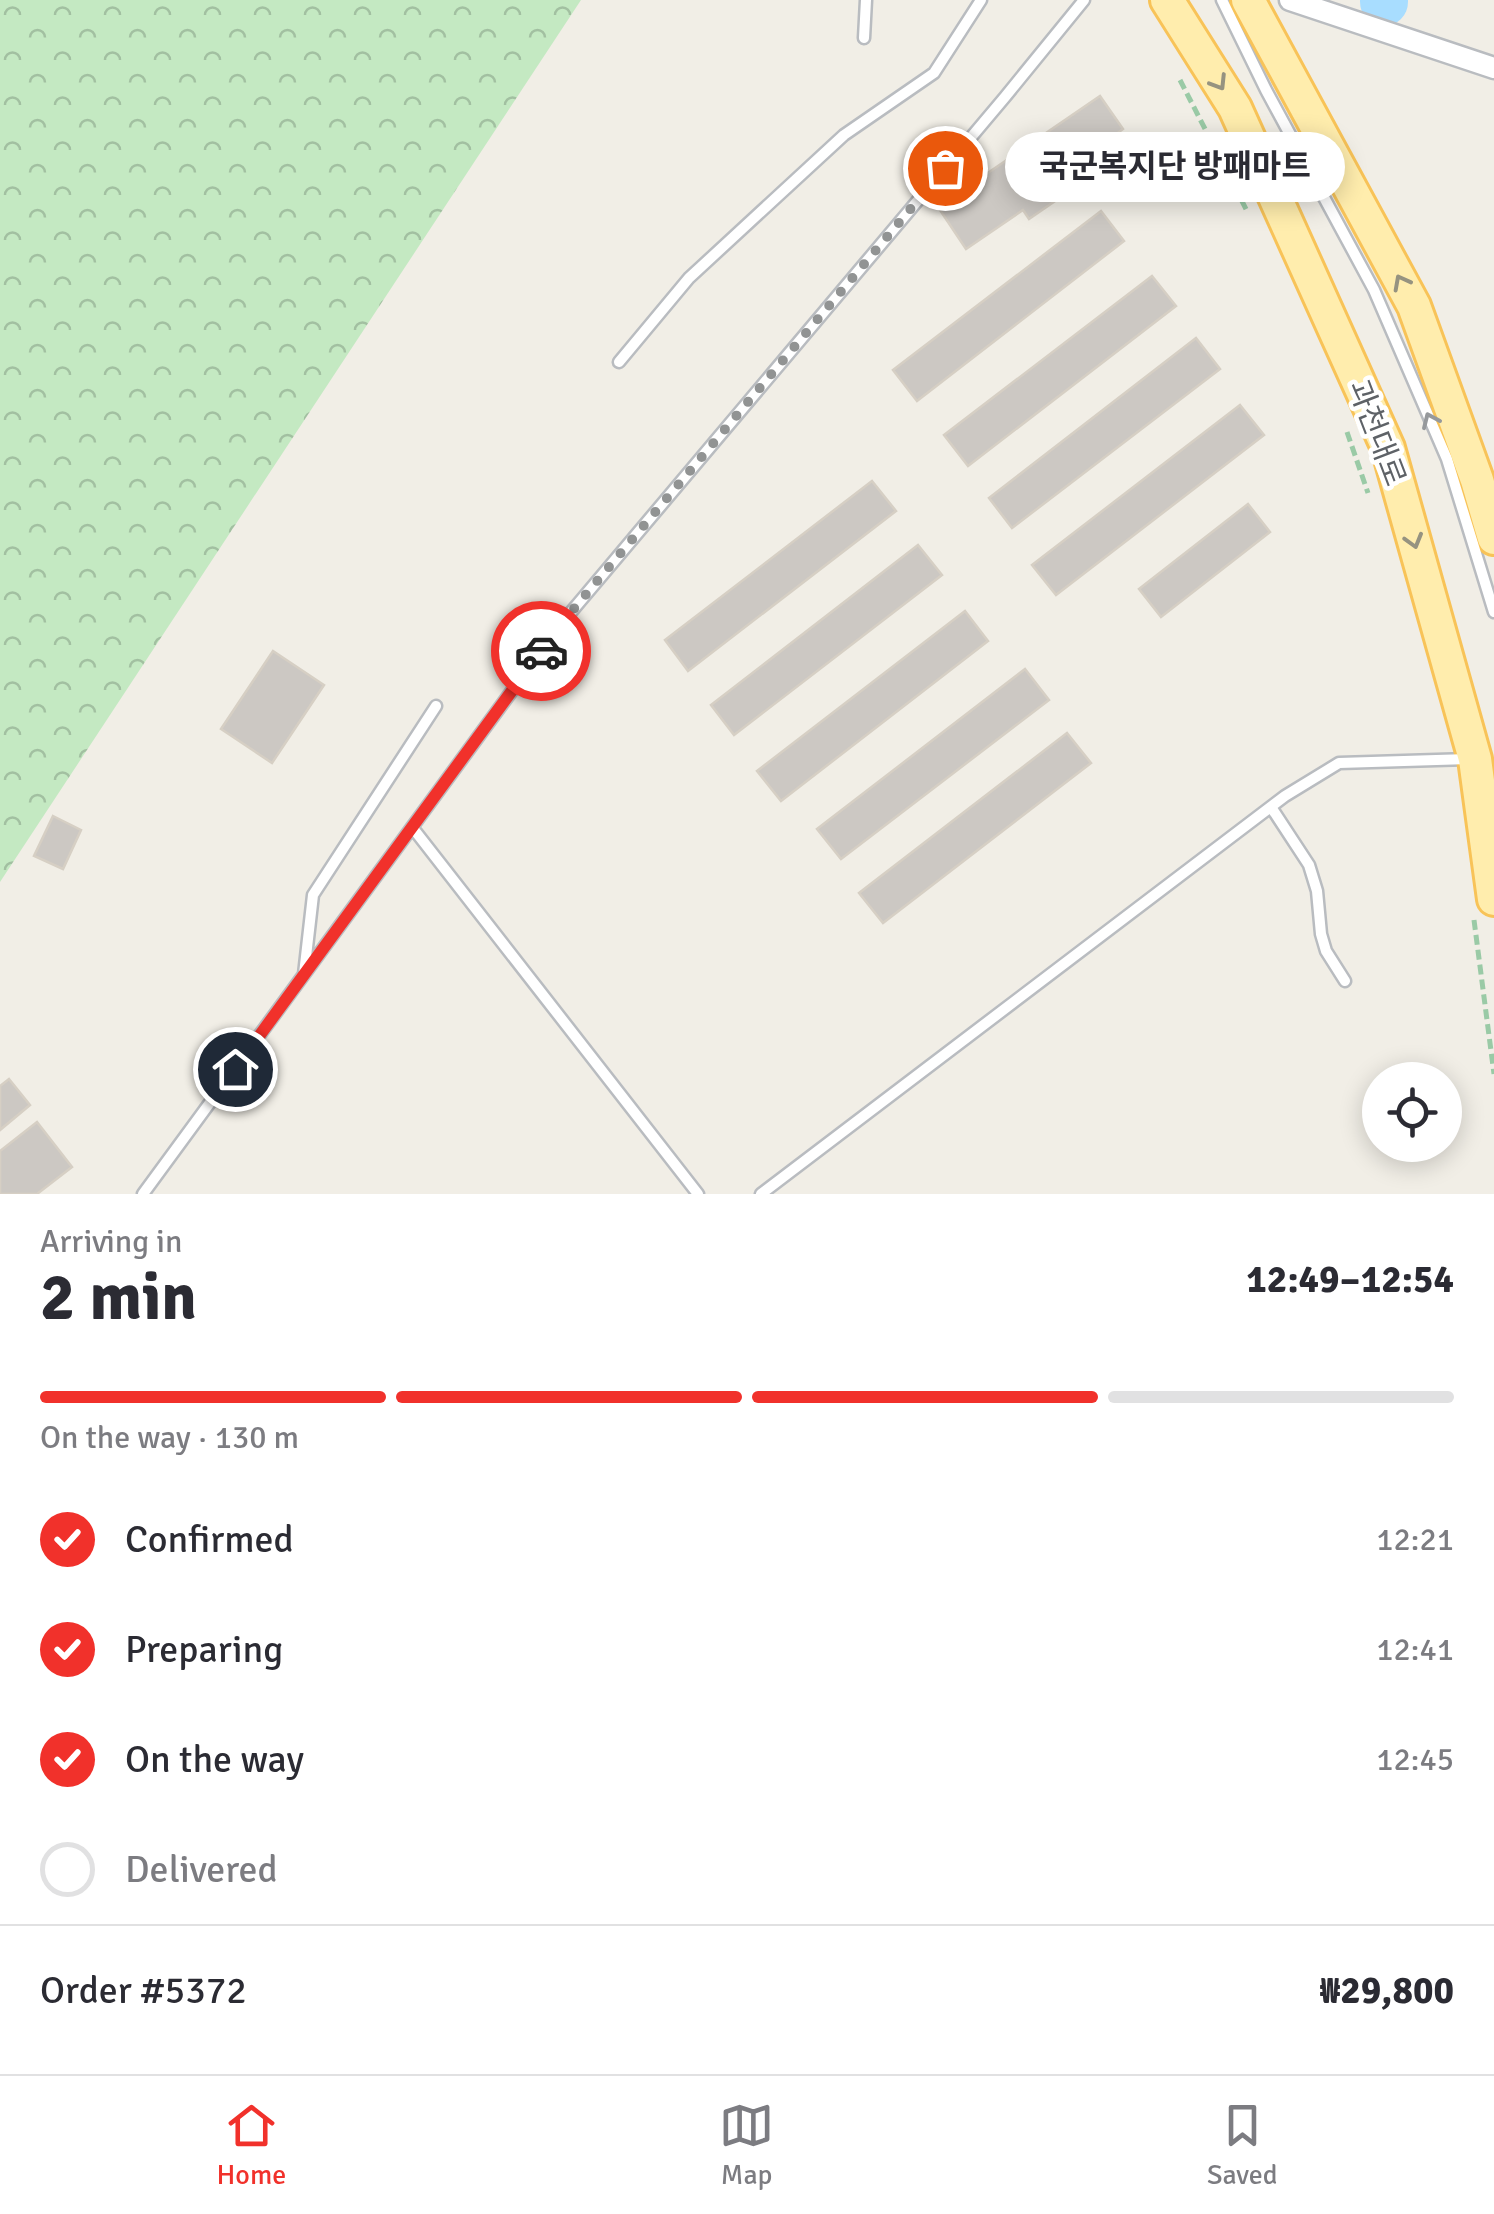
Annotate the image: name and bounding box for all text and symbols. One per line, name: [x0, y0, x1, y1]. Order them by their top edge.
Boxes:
one-way arrow: [1206, 72, 1225, 90]
pin: [903, 126, 988, 211]
callout: 국군복지단 방패마트: [1005, 133, 1345, 203]
icon: bag: [918, 141, 973, 196]
text: 국군복지단 방패마트: [1039, 147, 1311, 186]
one-way arrow: [1394, 275, 1414, 293]
street label: 과천대로: [1339, 375, 1414, 491]
one-way arrow: [1422, 412, 1442, 430]
one-way arrow: [1402, 532, 1423, 549]
courier: [491, 601, 591, 701]
icon: car: [514, 624, 569, 679]
pin: [193, 1027, 278, 1112]
icon: home: [208, 1042, 263, 1097]
map controls: [1362, 1062, 1462, 1162]
button: locate: [1362, 1062, 1462, 1162]
text: Arriving in: [40, 1222, 182, 1261]
text: 12:49–12:54: [1246, 1256, 1454, 1303]
text: 2 min: [40, 1258, 197, 1338]
text: On the way · 130 m: [40, 1418, 299, 1457]
icon: check: [40, 1512, 95, 1567]
text: Confirmed: [125, 1516, 294, 1563]
text: 12:21: [1376, 1520, 1454, 1559]
icon: check: [40, 1622, 95, 1677]
text: Preparing: [125, 1626, 283, 1673]
text: 12:41: [1376, 1630, 1454, 1669]
icon: check: [40, 1732, 95, 1787]
text: On the way: [125, 1736, 304, 1783]
text: 12:45: [1376, 1740, 1454, 1779]
text: Delivered: [125, 1846, 278, 1893]
text: Order #5372: [40, 1967, 247, 2014]
text: ₩29,800: [1320, 1967, 1454, 2014]
tab: Home: [216, 2098, 286, 2192]
tab: Map: [719, 2098, 774, 2192]
tab: Saved: [1207, 2098, 1278, 2192]

